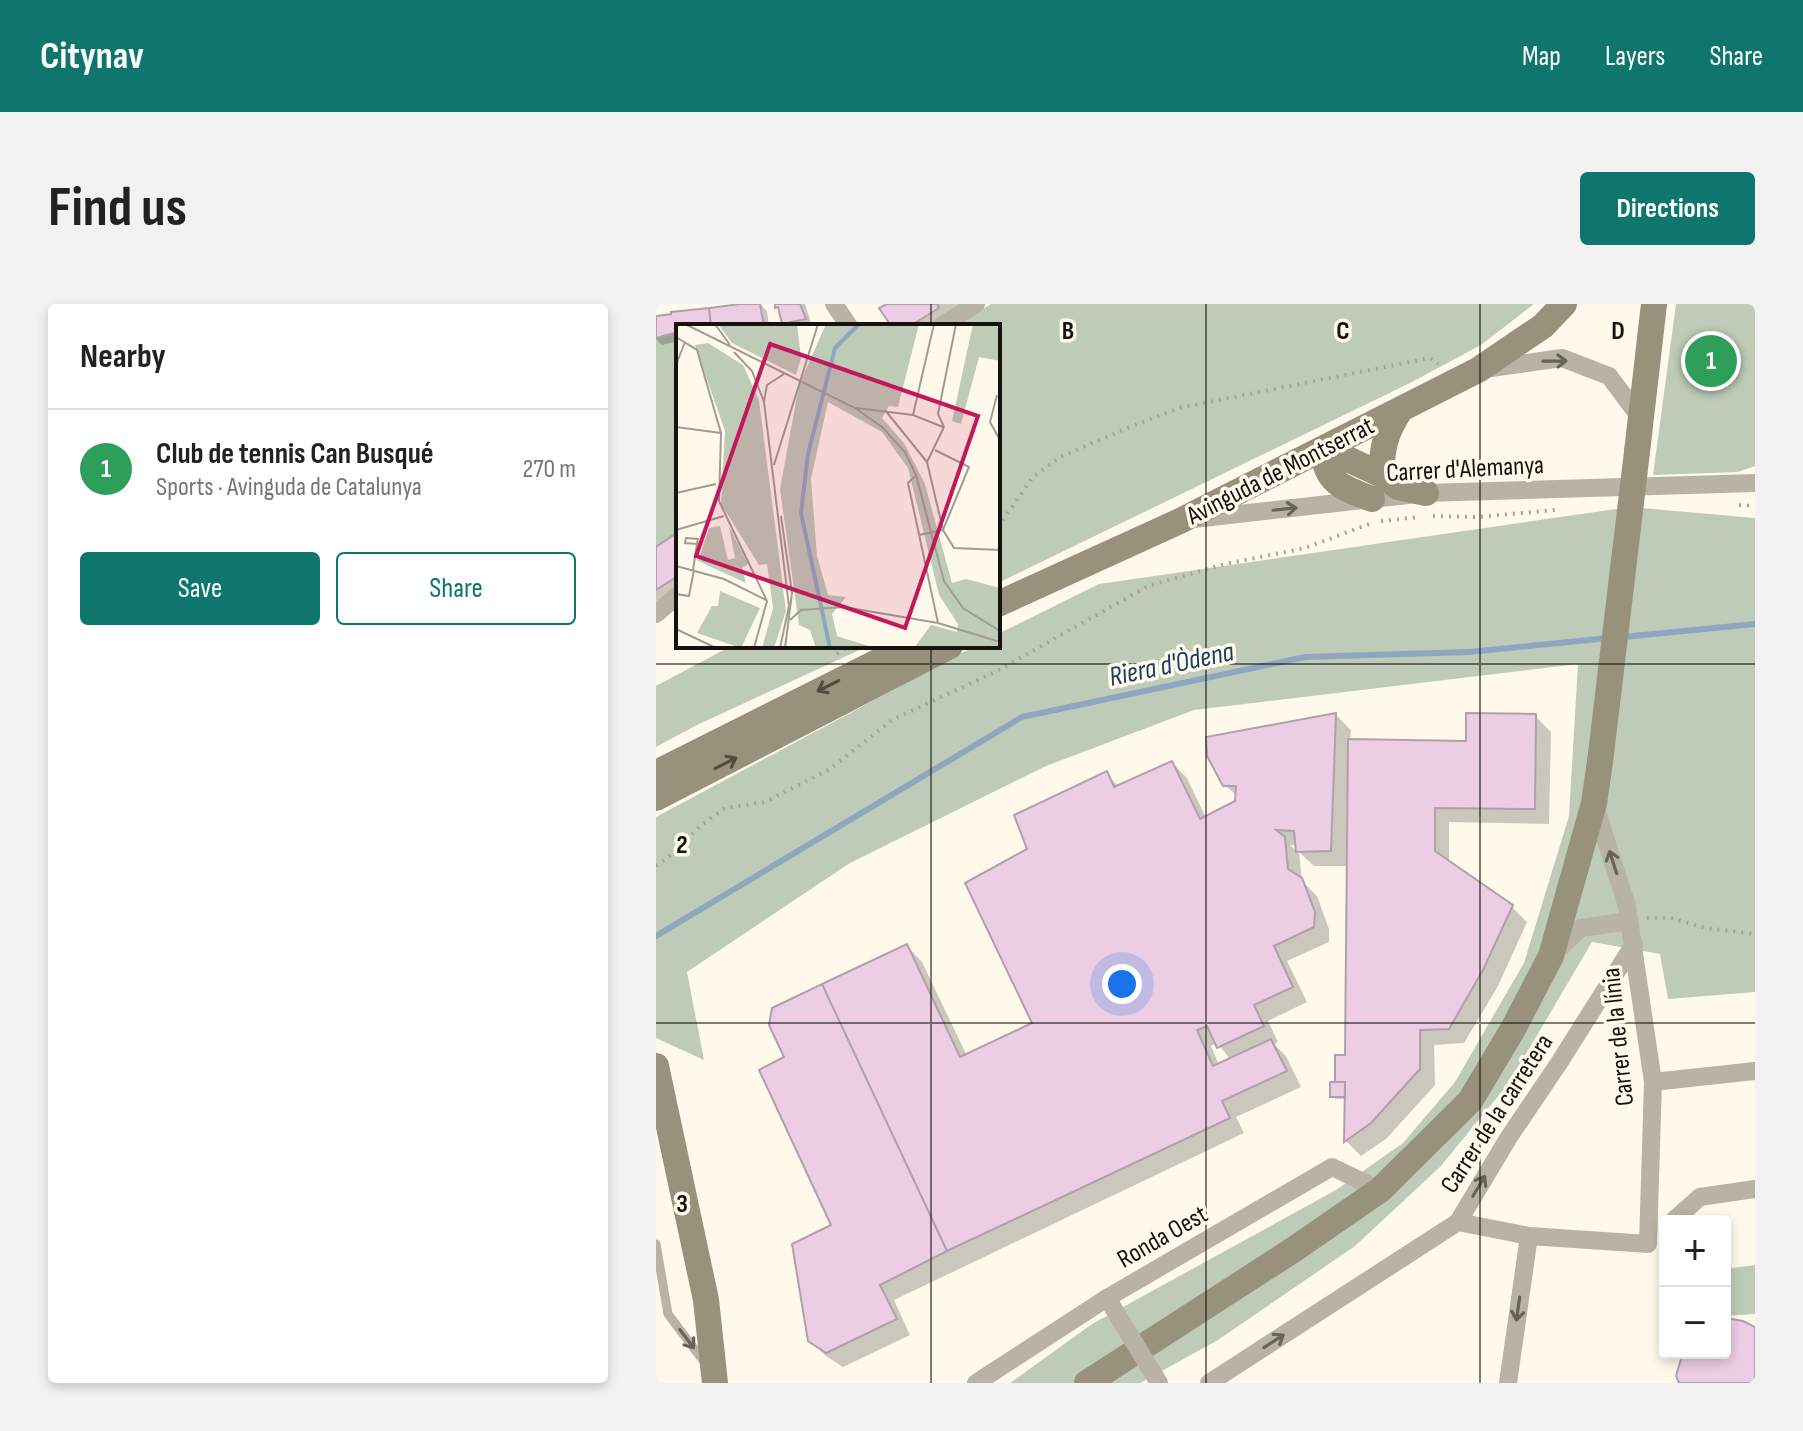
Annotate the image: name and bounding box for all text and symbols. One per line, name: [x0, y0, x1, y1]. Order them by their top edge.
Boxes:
text: Citynav: [40, 34, 144, 79]
text: Map: [1522, 40, 1561, 73]
text: Layers: [1605, 40, 1665, 73]
text: Share: [1709, 40, 1763, 73]
button: Directions: [1580, 172, 1755, 245]
text: Find us: [48, 175, 187, 242]
text: B: [1062, 316, 1074, 347]
text: C: [1336, 316, 1350, 347]
text: D: [1611, 316, 1625, 347]
inset map: [676, 324, 1000, 648]
pin: 1: [1685, 331, 1737, 391]
text: Nearby: [80, 336, 166, 377]
one-way arrow: [1541, 353, 1567, 368]
street label: Avinguda de Montserrat: [1181, 411, 1380, 532]
text: Club de tennis Can Busqué: [156, 436, 434, 472]
street label: Carrer d'Alemanya: [1385, 450, 1545, 489]
text: 1: [101, 454, 111, 485]
text: 270 m: [523, 454, 576, 485]
text: Sports · Avinguda de Catalunya: [156, 472, 422, 503]
one-way arrow: [1271, 501, 1298, 516]
button: Save: [80, 552, 320, 625]
button: Share: [336, 552, 576, 625]
water label: Riera d'Òdena: [1106, 635, 1237, 694]
one-way arrow: [816, 679, 840, 695]
one-way arrow: [713, 755, 737, 771]
text: 2: [676, 830, 688, 861]
one-way arrow: [1604, 849, 1619, 874]
your location: [1102, 964, 1142, 1004]
street label: Carrer de la línia: [1596, 966, 1641, 1107]
street label: Carrer de la carretera: [1434, 1028, 1560, 1199]
one-way arrow: [1472, 1175, 1488, 1198]
text: 3: [676, 1189, 688, 1220]
street label: Ronda Oest: [1112, 1199, 1213, 1276]
map controls: [1659, 1215, 1731, 1359]
button: +: [1659, 1215, 1731, 1287]
button: −: [1659, 1287, 1731, 1359]
one-way arrow: [1510, 1296, 1525, 1321]
one-way arrow: [678, 1328, 695, 1349]
one-way arrow: [1263, 1332, 1285, 1349]

